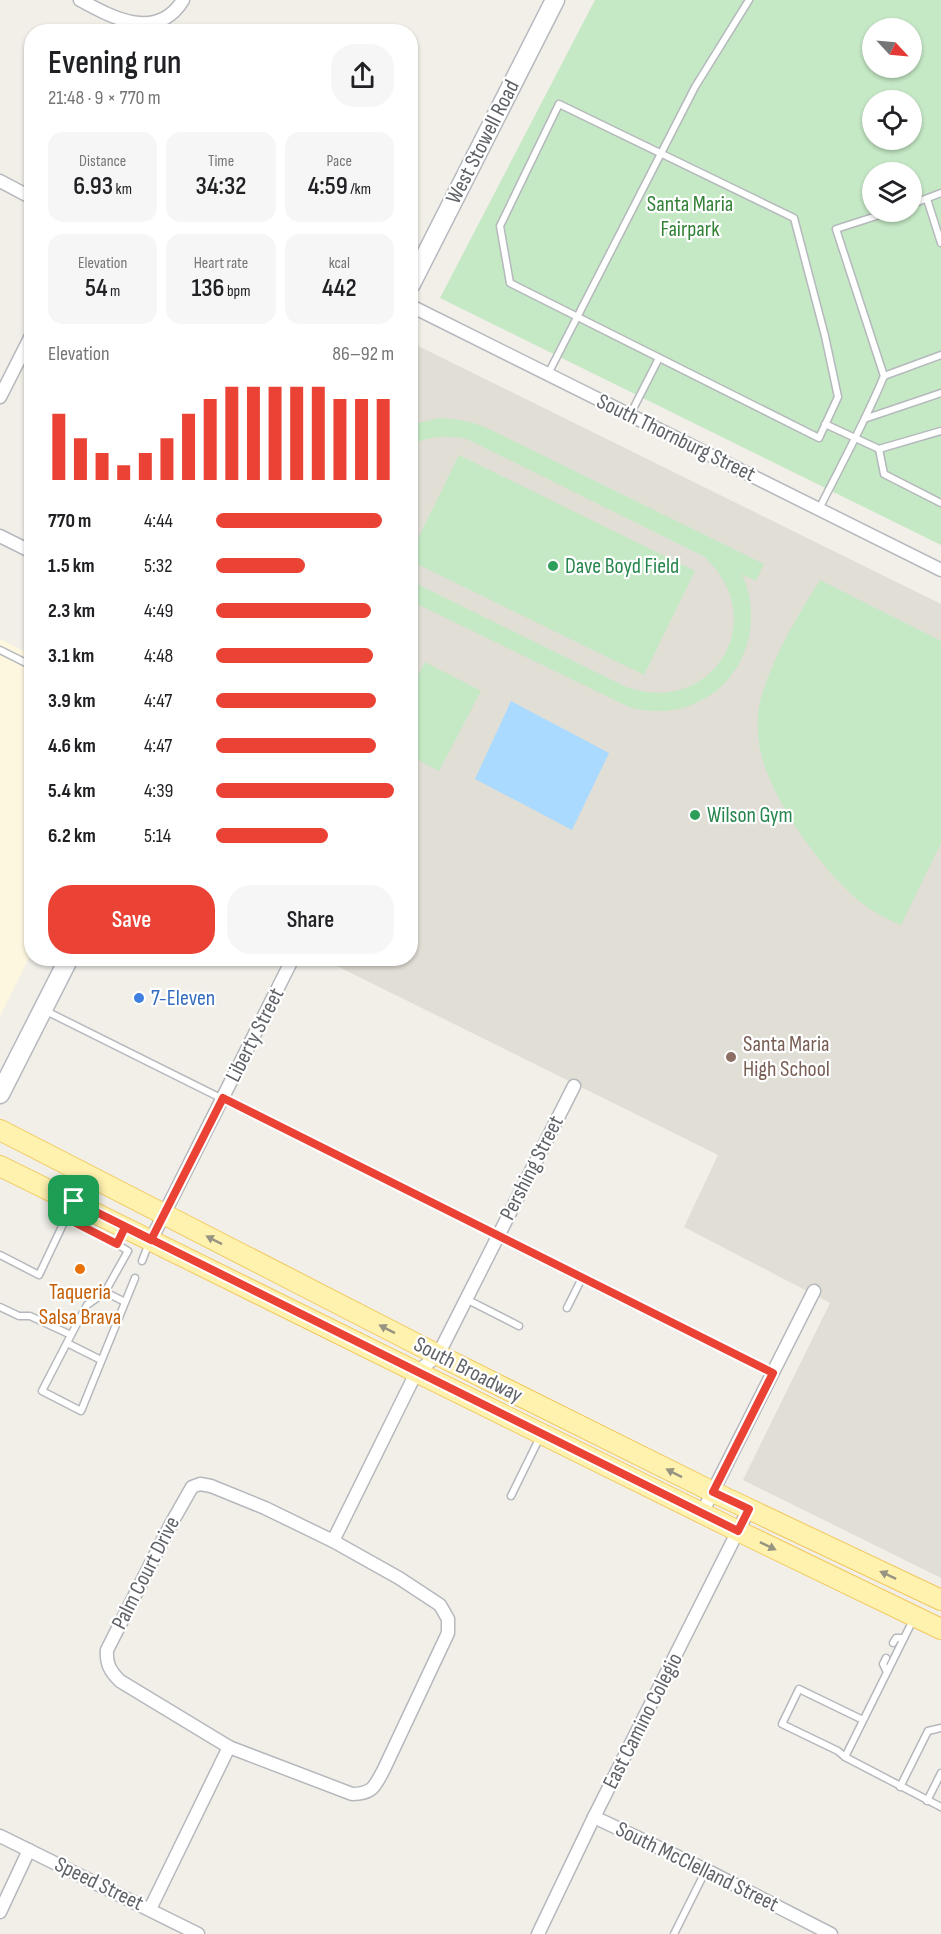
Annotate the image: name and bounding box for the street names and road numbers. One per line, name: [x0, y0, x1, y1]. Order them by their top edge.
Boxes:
street label: West Stowell Road: [440, 76, 526, 208]
street label: South Thornburg Street: [592, 388, 760, 488]
street label: Liberty Street: [220, 983, 290, 1087]
street label: Pershing Street: [494, 1111, 570, 1225]
street label: South Broadway: [409, 1331, 527, 1409]
street label: Palm Court Drive: [106, 1512, 186, 1634]
street label: East Camino Colegio: [597, 1649, 689, 1793]
street label: South McClelland Street: [611, 1816, 783, 1918]
street label: Speed Street: [50, 1851, 148, 1917]

